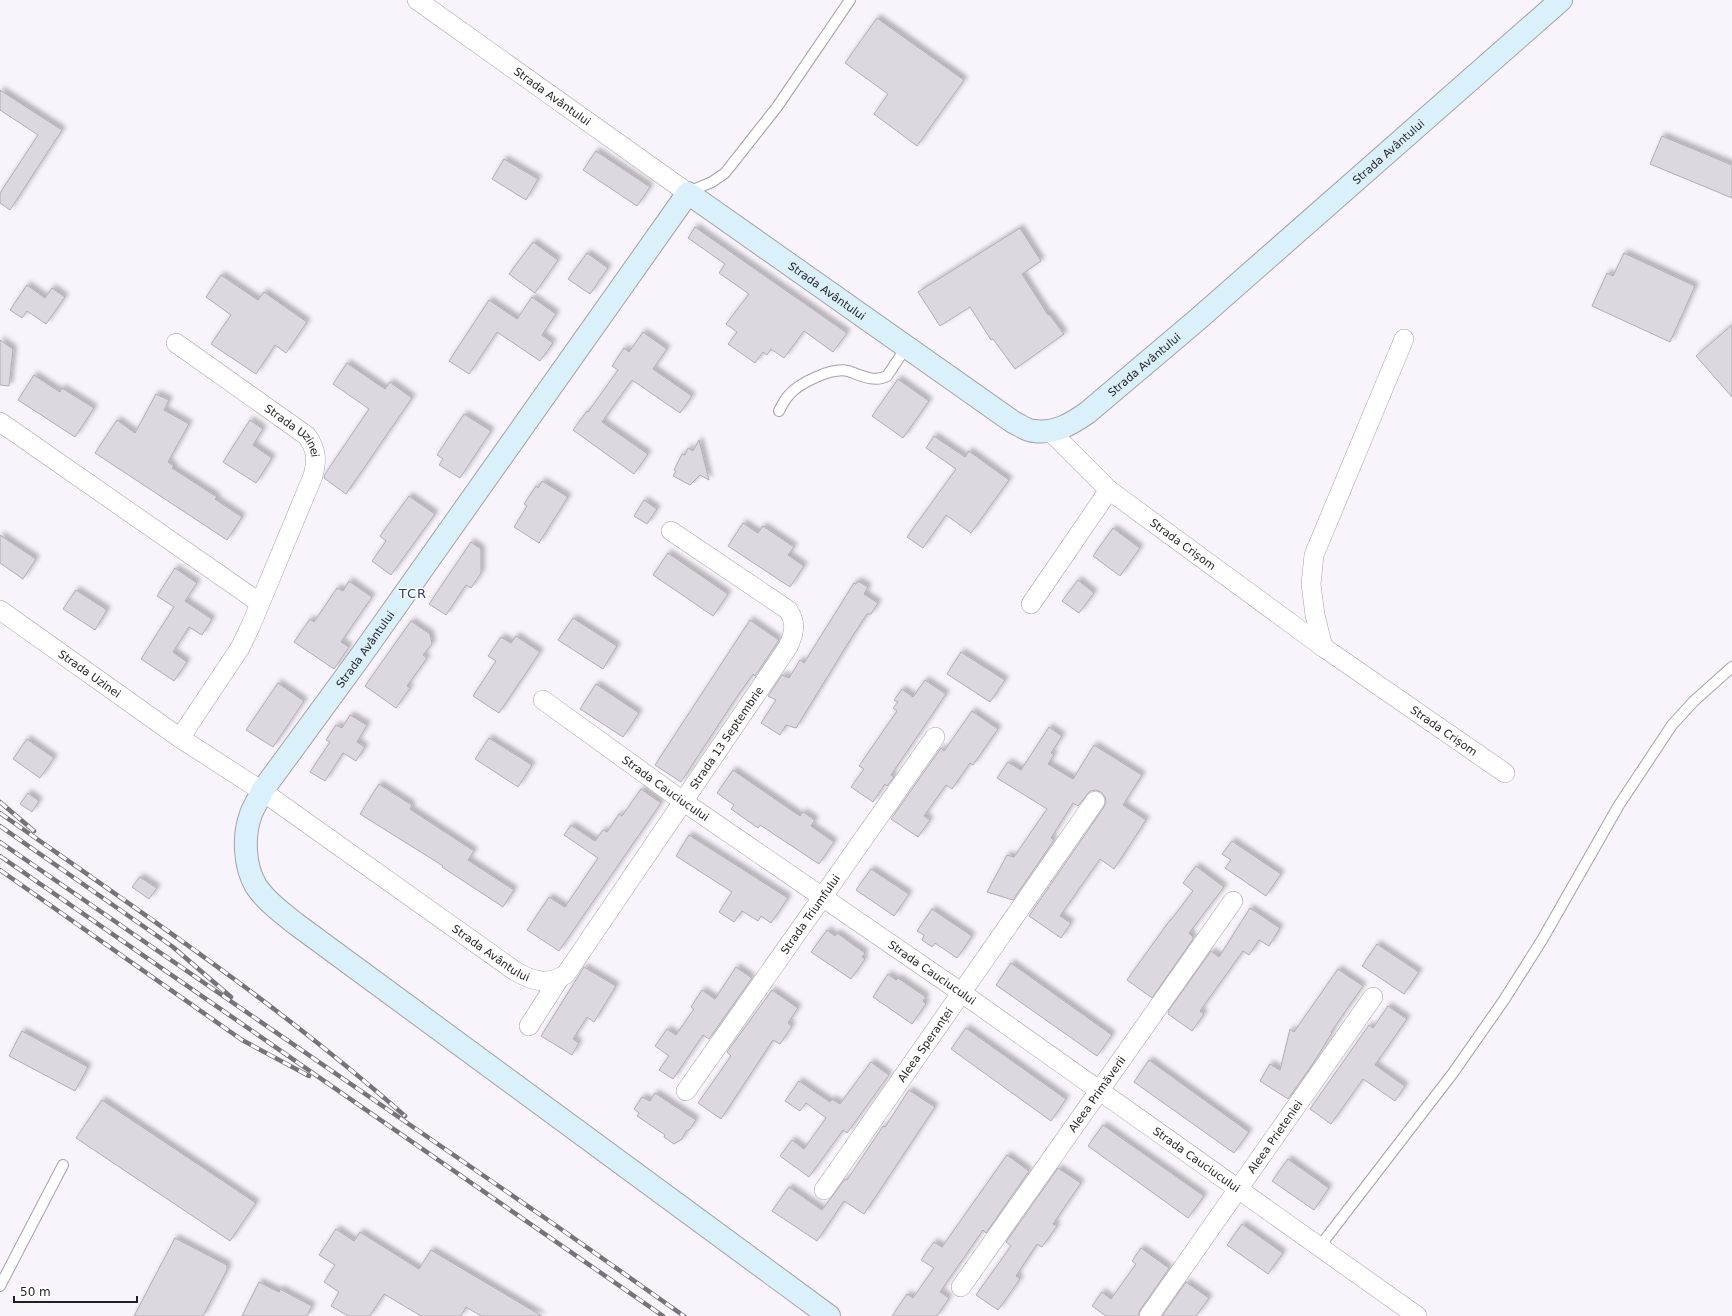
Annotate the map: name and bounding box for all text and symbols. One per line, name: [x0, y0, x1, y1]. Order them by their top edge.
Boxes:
street label: Strada Avântului: [511, 64, 593, 128]
street label: Strada Avântului: [1350, 117, 1427, 187]
street label: Strada Avântului: [786, 259, 868, 323]
street label: Strada Avântului: [1105, 330, 1183, 399]
street label: Strada Uzinei: [262, 402, 322, 458]
street label: Strada Crișom: [1147, 516, 1218, 573]
district label: TCR: [398, 586, 427, 601]
street label: Strada Avântului: [333, 608, 397, 690]
street label: Strada Uzinei: [56, 647, 123, 700]
street label: Strada 13 Septembrie: [687, 684, 766, 792]
street label: Strada Crișom: [1408, 703, 1480, 758]
street label: Strada Cauciucului: [620, 753, 711, 824]
street label: Strada Triumfului: [778, 872, 843, 957]
street label: Strada Avântului: [450, 922, 531, 984]
street label: Strada Cauciucului: [886, 938, 978, 1007]
street label: Aleea Speranței: [895, 1005, 956, 1084]
street label: Aleea Primăverii: [1066, 1054, 1128, 1135]
street label: Aleea Prieteniei: [1245, 1098, 1305, 1176]
street label: Strada Cauciucului: [1151, 1124, 1243, 1195]
scale bar: [14, 1278, 137, 1304]
text: 50 m: [20, 1285, 51, 1299]

